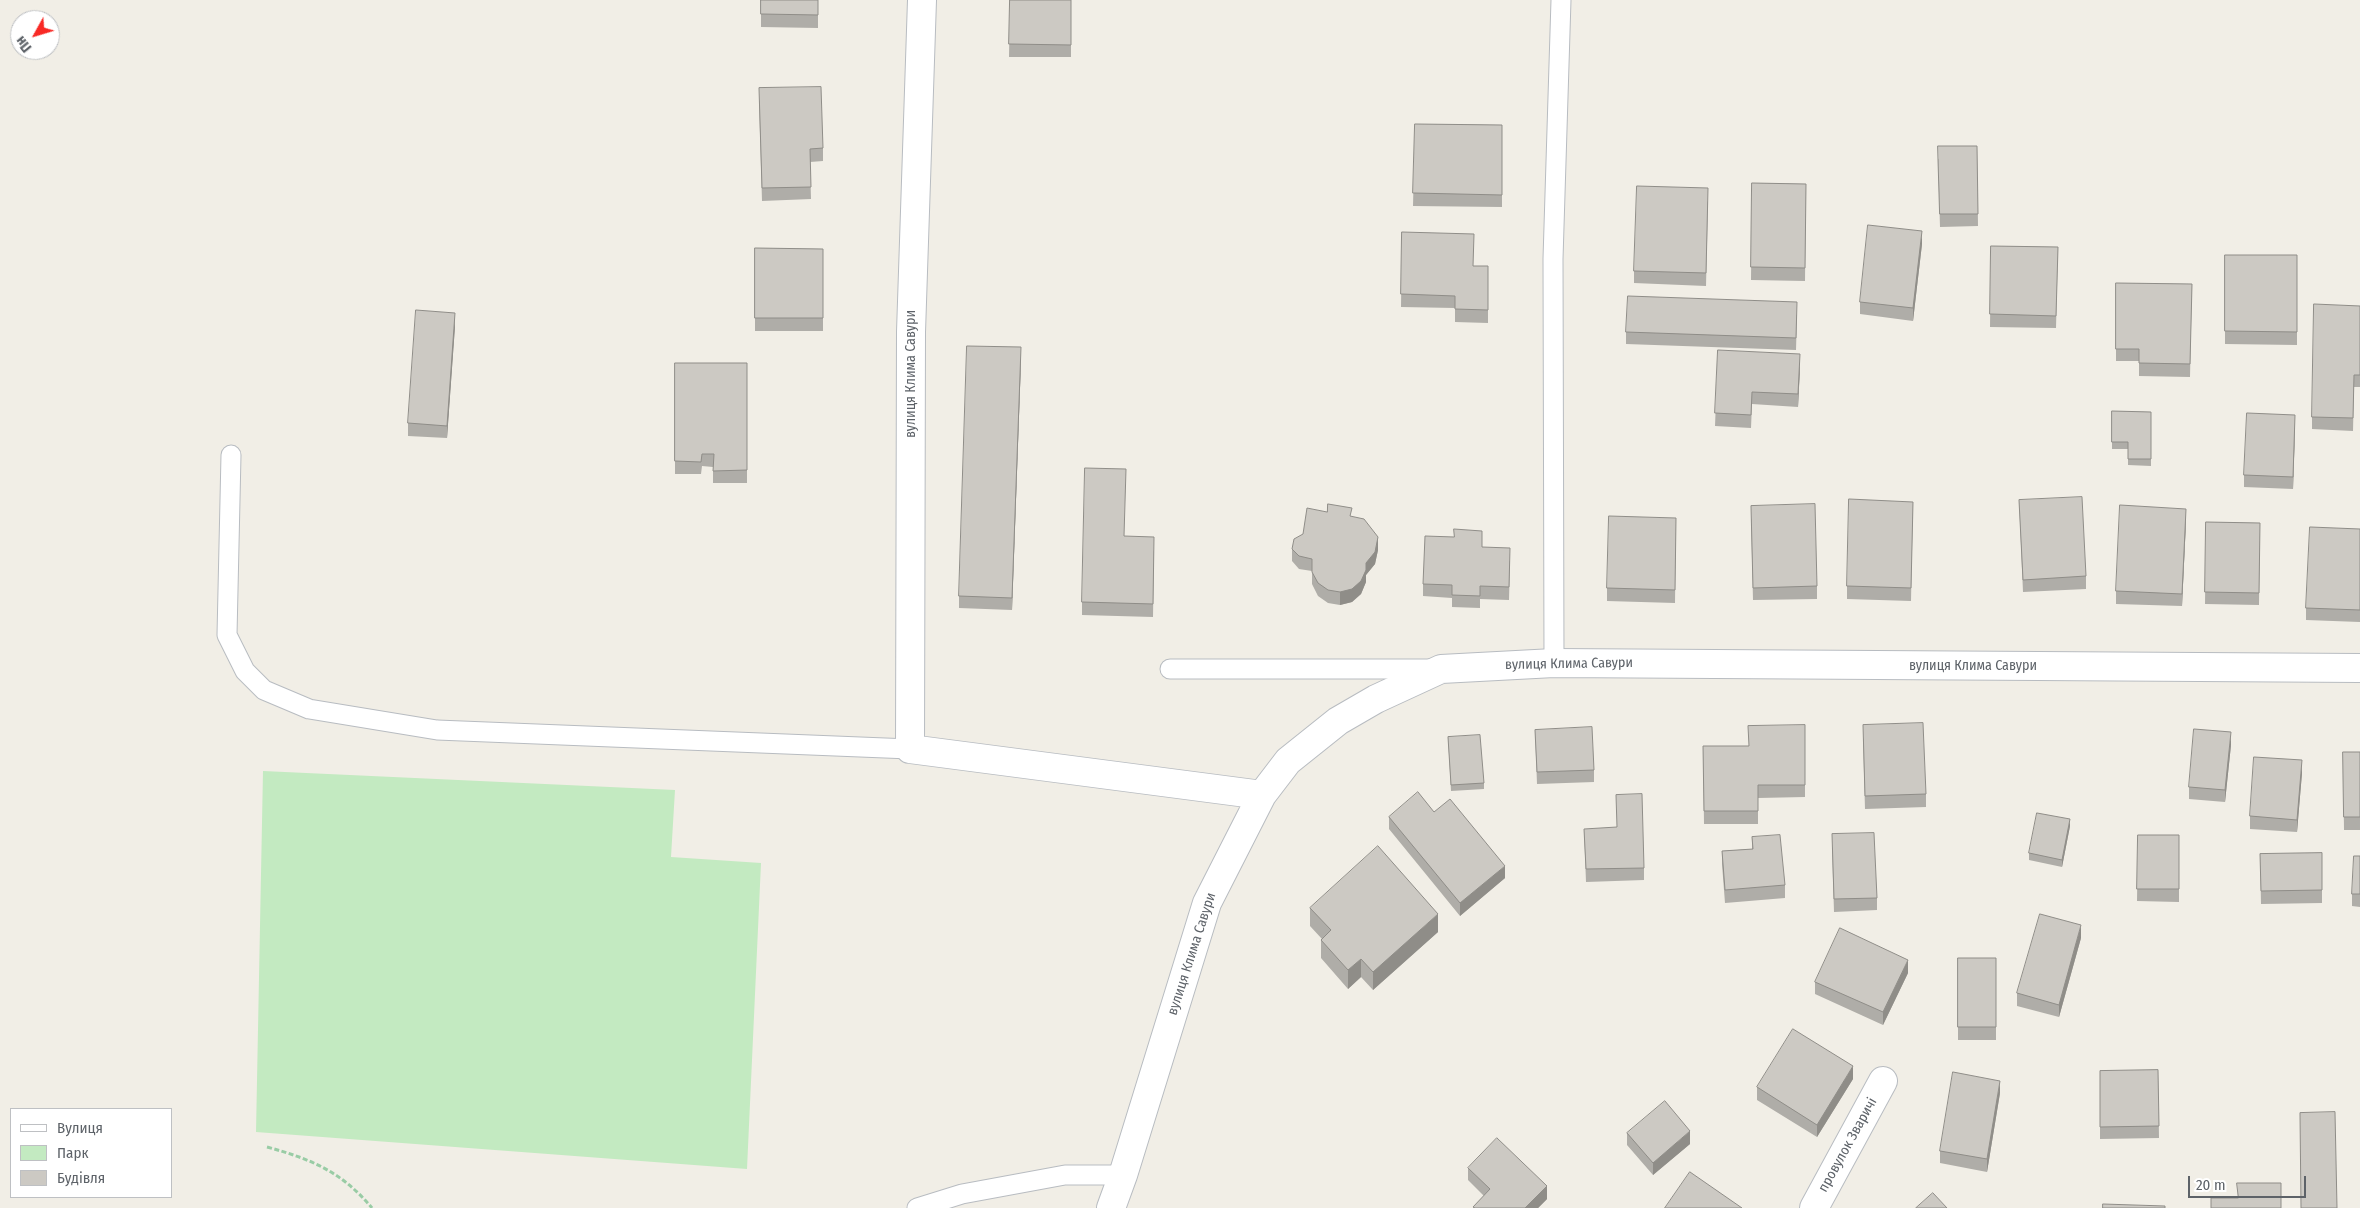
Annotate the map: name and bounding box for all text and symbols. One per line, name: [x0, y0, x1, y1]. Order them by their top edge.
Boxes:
north arrow: [10, 10, 60, 60]
text: Пн: [12, 33, 35, 56]
street label: вулиця Клима Савури: [903, 310, 919, 438]
street label: вулиця Клима Савури: [1505, 654, 1633, 674]
street label: вулиця Клима Савури: [1909, 658, 2037, 674]
street label: вулиця Клима Савури: [1164, 891, 1220, 1017]
street label: провулок Зваричі: [1815, 1095, 1881, 1195]
legend: [10, 1108, 172, 1198]
text: Вулиця: [57, 1119, 103, 1137]
text: Парк: [57, 1144, 88, 1162]
scale bar: [2190, 1166, 2308, 1198]
text: Будівля: [57, 1169, 105, 1187]
text: 20 m: [2196, 1176, 2226, 1194]

